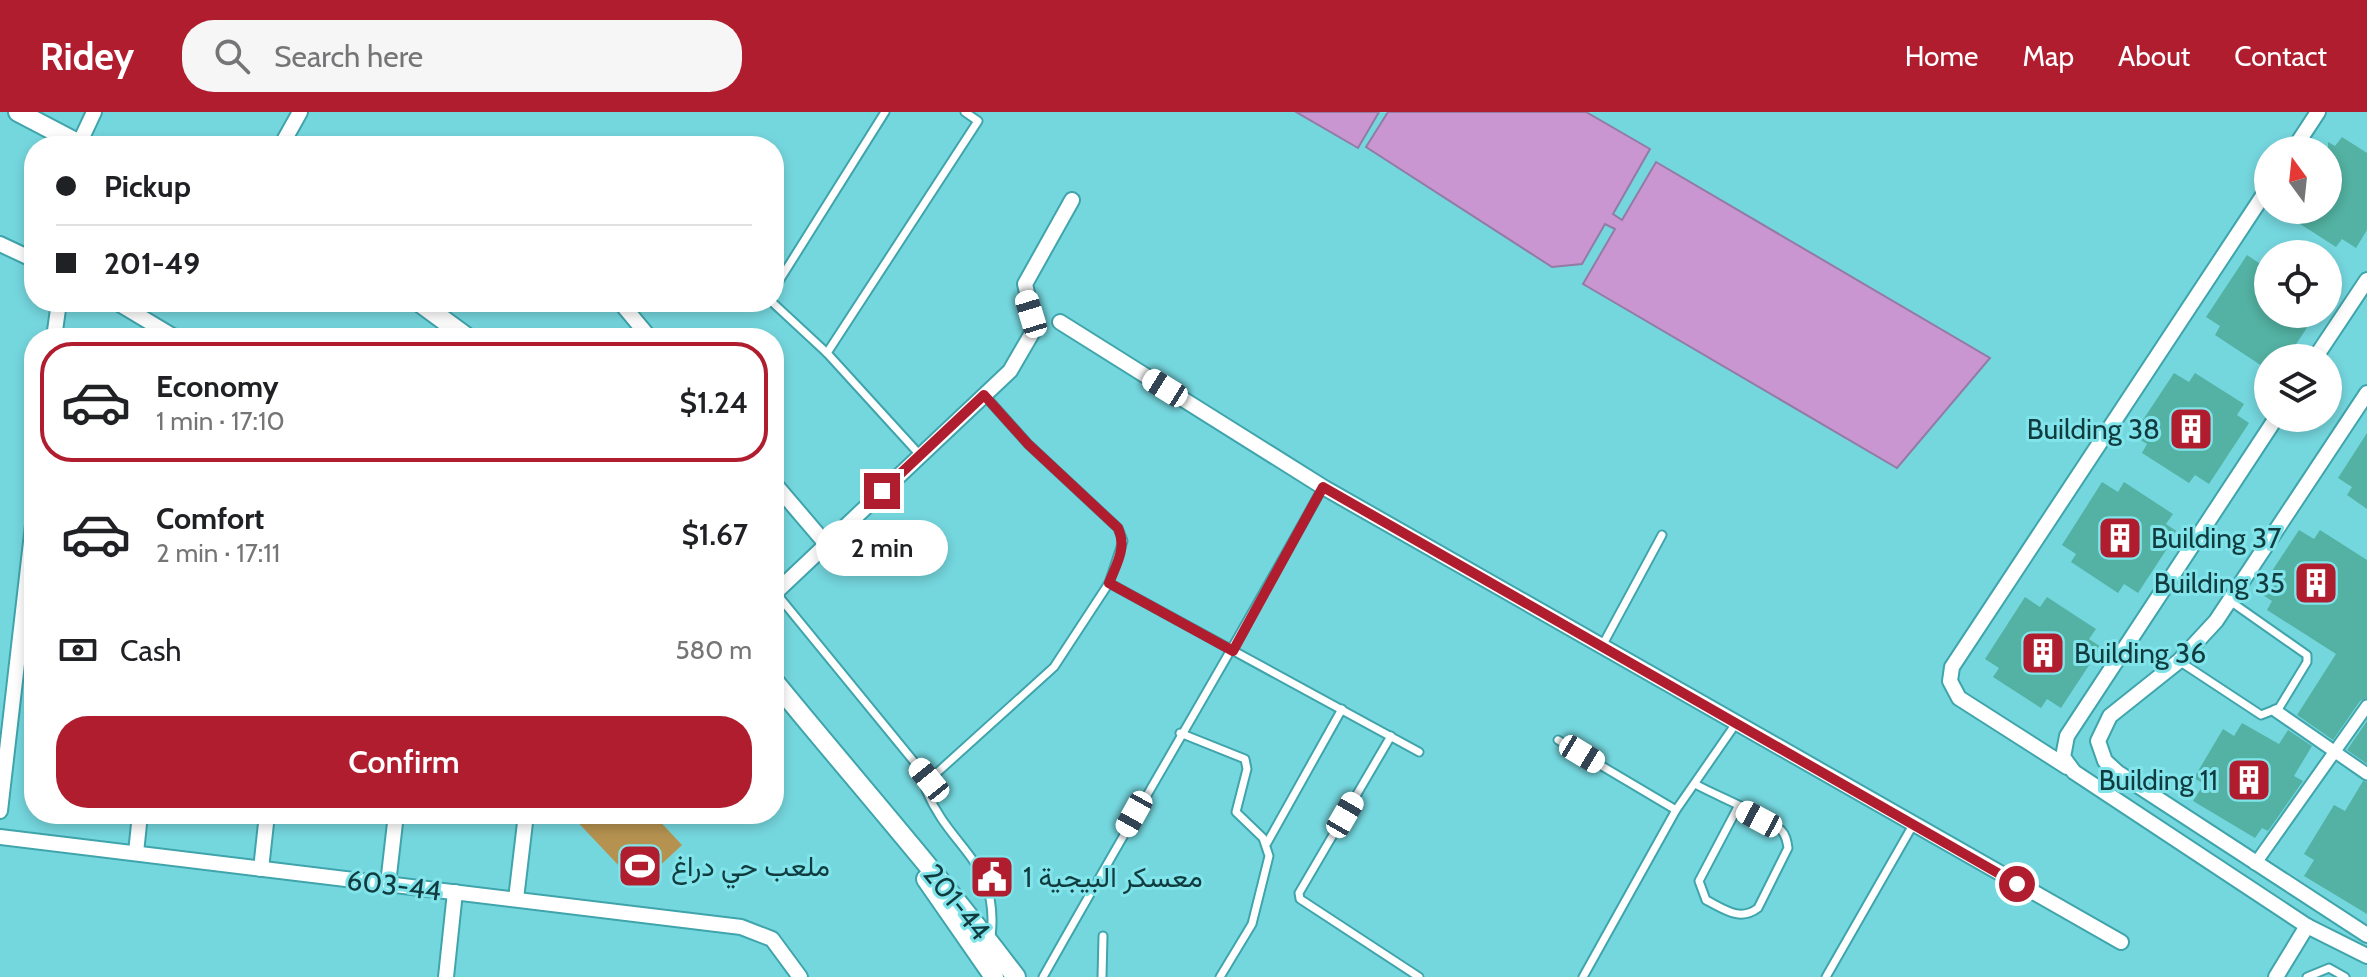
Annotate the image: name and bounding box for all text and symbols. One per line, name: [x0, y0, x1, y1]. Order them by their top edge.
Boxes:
search box: [182, 20, 742, 92]
text: Ridey: [40, 33, 134, 80]
icon: search: [210, 34, 254, 78]
text: Search here: [274, 38, 423, 75]
text: Home: [1905, 39, 1978, 73]
text: Map: [2022, 39, 2074, 73]
text: About: [2118, 39, 2190, 73]
text: Contact: [2234, 39, 2327, 73]
north arrow: [2254, 136, 2342, 224]
map controls: [2254, 136, 2342, 432]
text: Pickup: [104, 168, 191, 205]
button: locate: [2254, 240, 2342, 328]
text: 201-49: [104, 245, 200, 282]
car: [1013, 288, 1049, 340]
button: layers: [2254, 344, 2342, 432]
car: [1138, 365, 1192, 411]
icon: car: [60, 366, 132, 438]
text: Economy: [156, 368, 279, 405]
text: $1.24: [679, 384, 748, 421]
text: 1 min · 17:10: [156, 405, 285, 437]
building icon: Building 38: [2167, 405, 2215, 453]
place label: Building 38: [2027, 412, 2160, 446]
route end: [864, 473, 900, 509]
icon: car: [60, 498, 132, 570]
text: Comfort: [156, 500, 264, 537]
building icon: Building 37: [2096, 514, 2144, 562]
text: $1.67: [681, 516, 748, 553]
callout: 2 min: [816, 519, 948, 575]
place label: Building 37: [2151, 521, 2281, 555]
text: 2 min: [851, 532, 913, 564]
text: 2 min · 17:11: [156, 537, 280, 569]
building icon: Building 35: [2292, 559, 2340, 607]
place label: Building 35: [2154, 566, 2285, 600]
icon: cash: [56, 628, 100, 672]
building icon: Building 36: [2019, 629, 2067, 677]
text: Cash: [120, 632, 182, 669]
text: 580 m: [675, 634, 752, 666]
place label: Building 36: [2074, 636, 2206, 670]
button: Confirm: [56, 716, 752, 808]
car: [1555, 731, 1609, 777]
car: [905, 754, 953, 806]
building icon: Building 11: [2225, 756, 2273, 804]
place label: Building 11: [2099, 763, 2218, 797]
car: [1112, 787, 1156, 841]
car: [1323, 788, 1367, 842]
car: [1732, 797, 1786, 841]
sports icon: ملعب حي دراغ: [616, 842, 664, 890]
place label: ملعب حي دراغ: [671, 849, 830, 889]
public building icon: معسكر البيجية 1: [968, 853, 1016, 901]
street label: 201-44: [916, 857, 998, 947]
place label: معسكر البيجية 1: [1023, 860, 1203, 895]
street label: 603-44: [345, 862, 443, 908]
route start: [1999, 866, 2035, 902]

